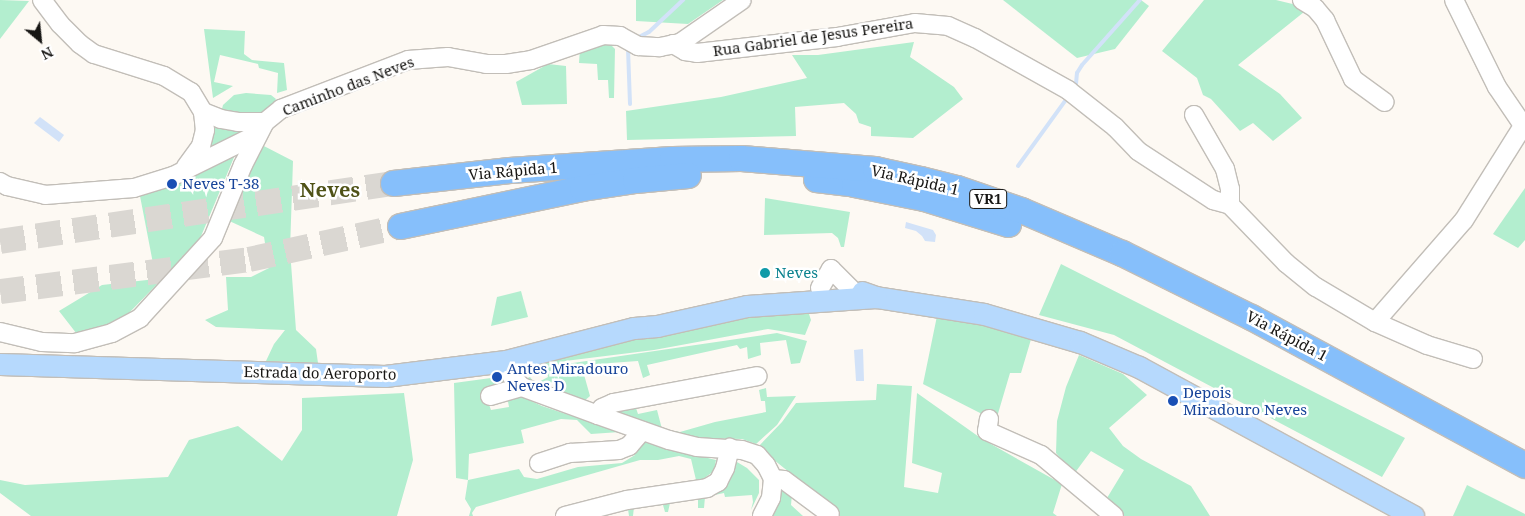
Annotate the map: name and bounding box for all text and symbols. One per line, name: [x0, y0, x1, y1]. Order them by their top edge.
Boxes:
street label: Rua Gabriel de Jesus Pereira: [712, 14, 914, 60]
north arrow: [15, 15, 65, 65]
text: N: [38, 43, 57, 65]
street label: Caminho das Neves: [280, 53, 416, 119]
street label: Via Rápida 1: [468, 158, 558, 184]
street label: Via Rápida 1: [869, 161, 961, 199]
place label: Neves T-38: [182, 175, 259, 193]
district label: Neves: [300, 177, 360, 201]
marker: Neves T-38: [166, 178, 178, 190]
road number: VR1: [968, 188, 1008, 210]
place label: Neves: [775, 264, 818, 282]
marker: Neves: [759, 267, 771, 279]
street label: Via Rápida 1: [1243, 307, 1331, 365]
place label: Antes Miradouro Neves D: [507, 359, 628, 394]
street label: Estrada do Aeroporto: [243, 363, 397, 383]
marker: Antes Miradouro Neves D: [491, 371, 503, 383]
place label: Depois Miradouro Neves: [1183, 383, 1307, 418]
marker: Depois Miradouro Neves: [1167, 395, 1179, 407]

